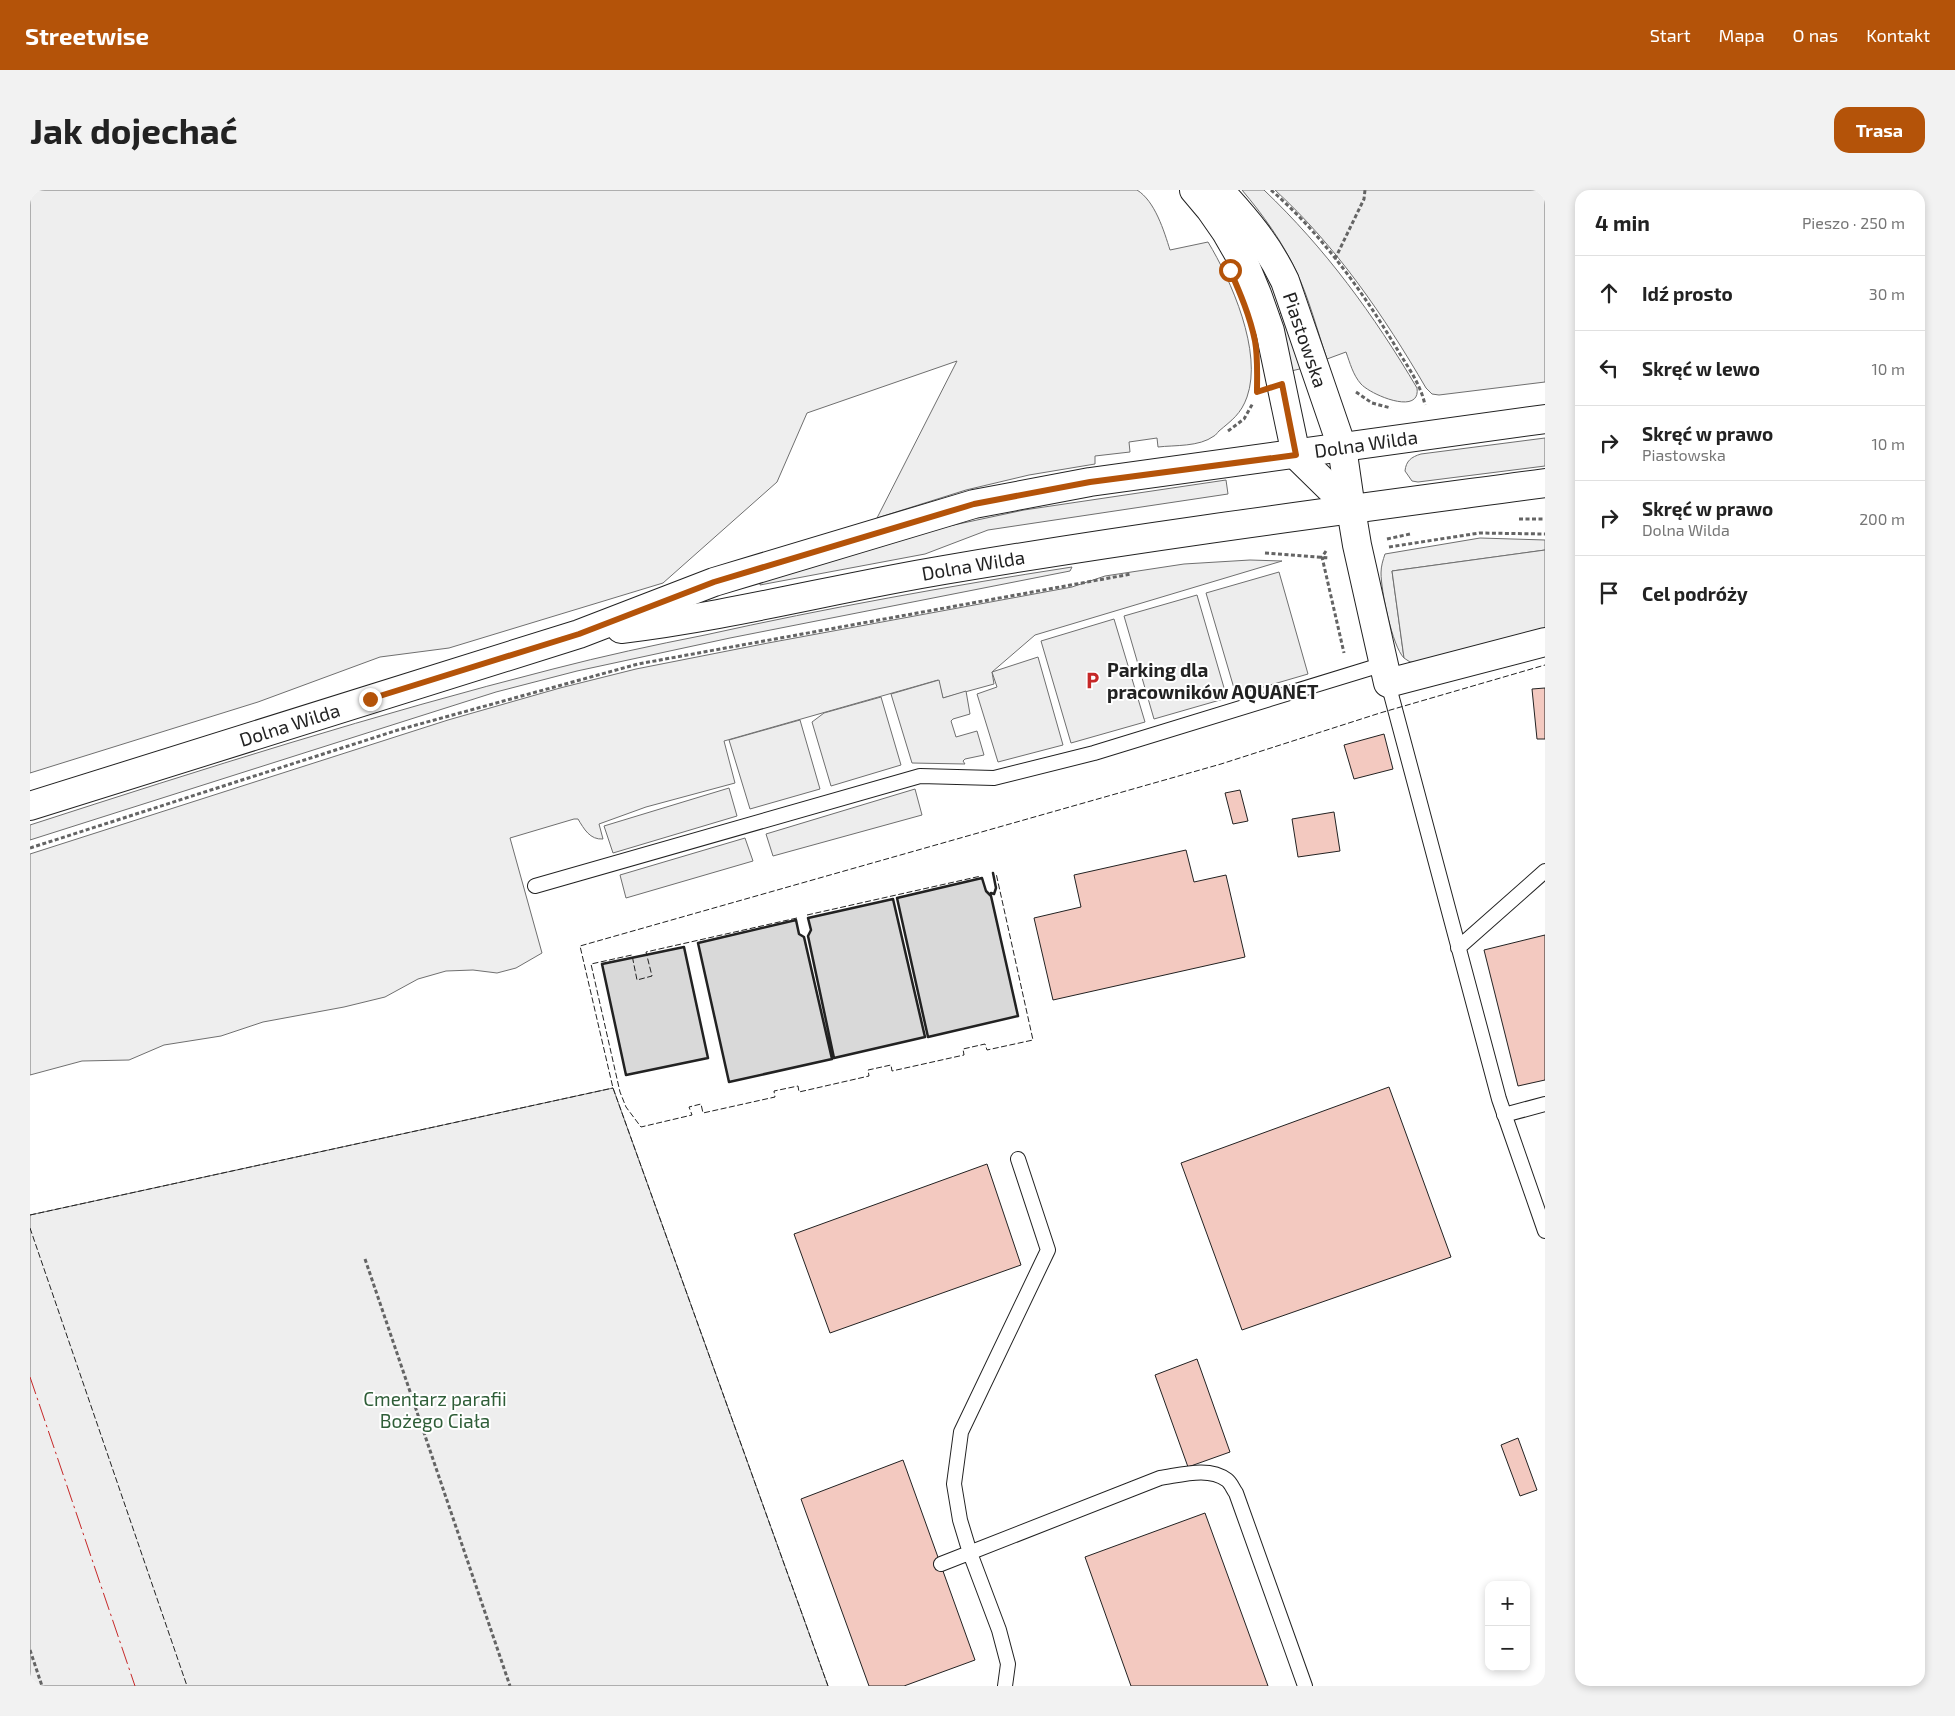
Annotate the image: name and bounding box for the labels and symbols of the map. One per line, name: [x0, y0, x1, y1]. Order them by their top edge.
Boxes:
route start: [1219, 259, 1242, 282]
street label: Piastowska: [1279, 289, 1333, 390]
street label: Dolna Wilda: [1313, 425, 1419, 462]
street label: Dolna Wilda: [920, 545, 1026, 585]
place label: Parking dla pracowników AQUANET: [1107, 658, 1319, 704]
parking icon: Parking dla pracowników AQUANET: [1083, 671, 1103, 691]
route end: [359, 688, 382, 711]
street label: Dolna Wilda: [236, 698, 343, 751]
park label: Cmentarz parafii Bożego Ciała: [363, 1387, 507, 1432]

